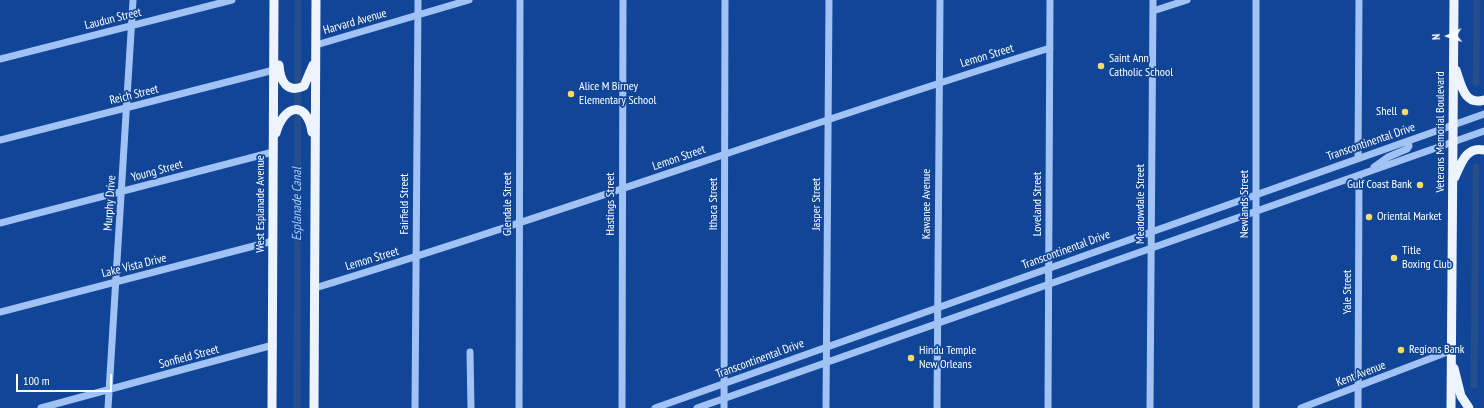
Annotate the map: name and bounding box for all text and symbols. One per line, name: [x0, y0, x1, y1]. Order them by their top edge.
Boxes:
street label: Laudun Street: [83, 5, 143, 33]
street label: Harvard Avenue: [322, 6, 388, 38]
north arrow: [1428, 16, 1468, 56]
text: N: [1429, 33, 1443, 40]
street label: Lemon Street: [959, 41, 1015, 71]
place label: Saint Ann Catholic School: [1109, 52, 1173, 80]
marker: Saint Ann Catholic School: [1096, 61, 1106, 71]
street label: Veterans Memorial Boulevard: [1434, 71, 1448, 193]
place label: Alice M Birney Elementary School: [579, 80, 656, 108]
street label: Reich Street: [108, 82, 160, 108]
marker: Alice M Birney Elementary School: [566, 89, 576, 99]
place label: Shell: [1376, 105, 1397, 119]
marker: Shell: [1400, 107, 1410, 117]
street label: Transcontinental Drive: [1325, 120, 1417, 164]
street label: Lemon Street: [651, 142, 707, 174]
street label: West Esplanade Avenue: [254, 155, 268, 253]
street label: Young Street: [130, 157, 184, 185]
street label: Meadowdale Street: [1134, 164, 1148, 244]
water label: Esplanade Canal: [289, 167, 305, 241]
street label: Kawanee Avenue: [920, 169, 934, 239]
street label: Newlands Street: [1238, 170, 1252, 238]
street label: Glendale Street: [501, 172, 515, 236]
street label: Hastings Street: [604, 172, 618, 236]
street label: Loveland Street: [1031, 172, 1045, 236]
street label: Fairfield Street: [398, 173, 412, 235]
street label: Murphy Drive: [101, 175, 119, 231]
street label: Ithaca Street: [707, 178, 721, 230]
street label: Jasper Street: [810, 178, 824, 230]
place label: Gulf Coast Bank: [1347, 178, 1412, 192]
marker: Gulf Coast Bank: [1415, 180, 1425, 190]
place label: Oriental Market: [1377, 210, 1442, 224]
marker: Oriental Market: [1364, 212, 1374, 222]
street label: Transcontinental Drive: [1020, 227, 1112, 273]
street label: Lemon Street: [344, 244, 400, 274]
place label: Title Boxing Club: [1402, 244, 1452, 272]
street label: Lake Vista Drive: [100, 251, 168, 281]
marker: Title Boxing Club: [1389, 253, 1399, 263]
street label: Yale Street: [1341, 270, 1355, 314]
street label: Transcontinental Drive: [714, 336, 806, 382]
street label: Sonfield Street: [158, 342, 220, 372]
place label: Regions Bank: [1409, 343, 1464, 357]
place label: Hindu Temple New Orleans: [919, 344, 976, 372]
marker: Regions Bank: [1396, 345, 1406, 355]
marker: Hindu Temple New Orleans: [906, 353, 916, 363]
street label: Kent Avenue: [1334, 358, 1388, 390]
scale bar: [18, 366, 114, 392]
text: 100 m: [23, 373, 50, 388]

